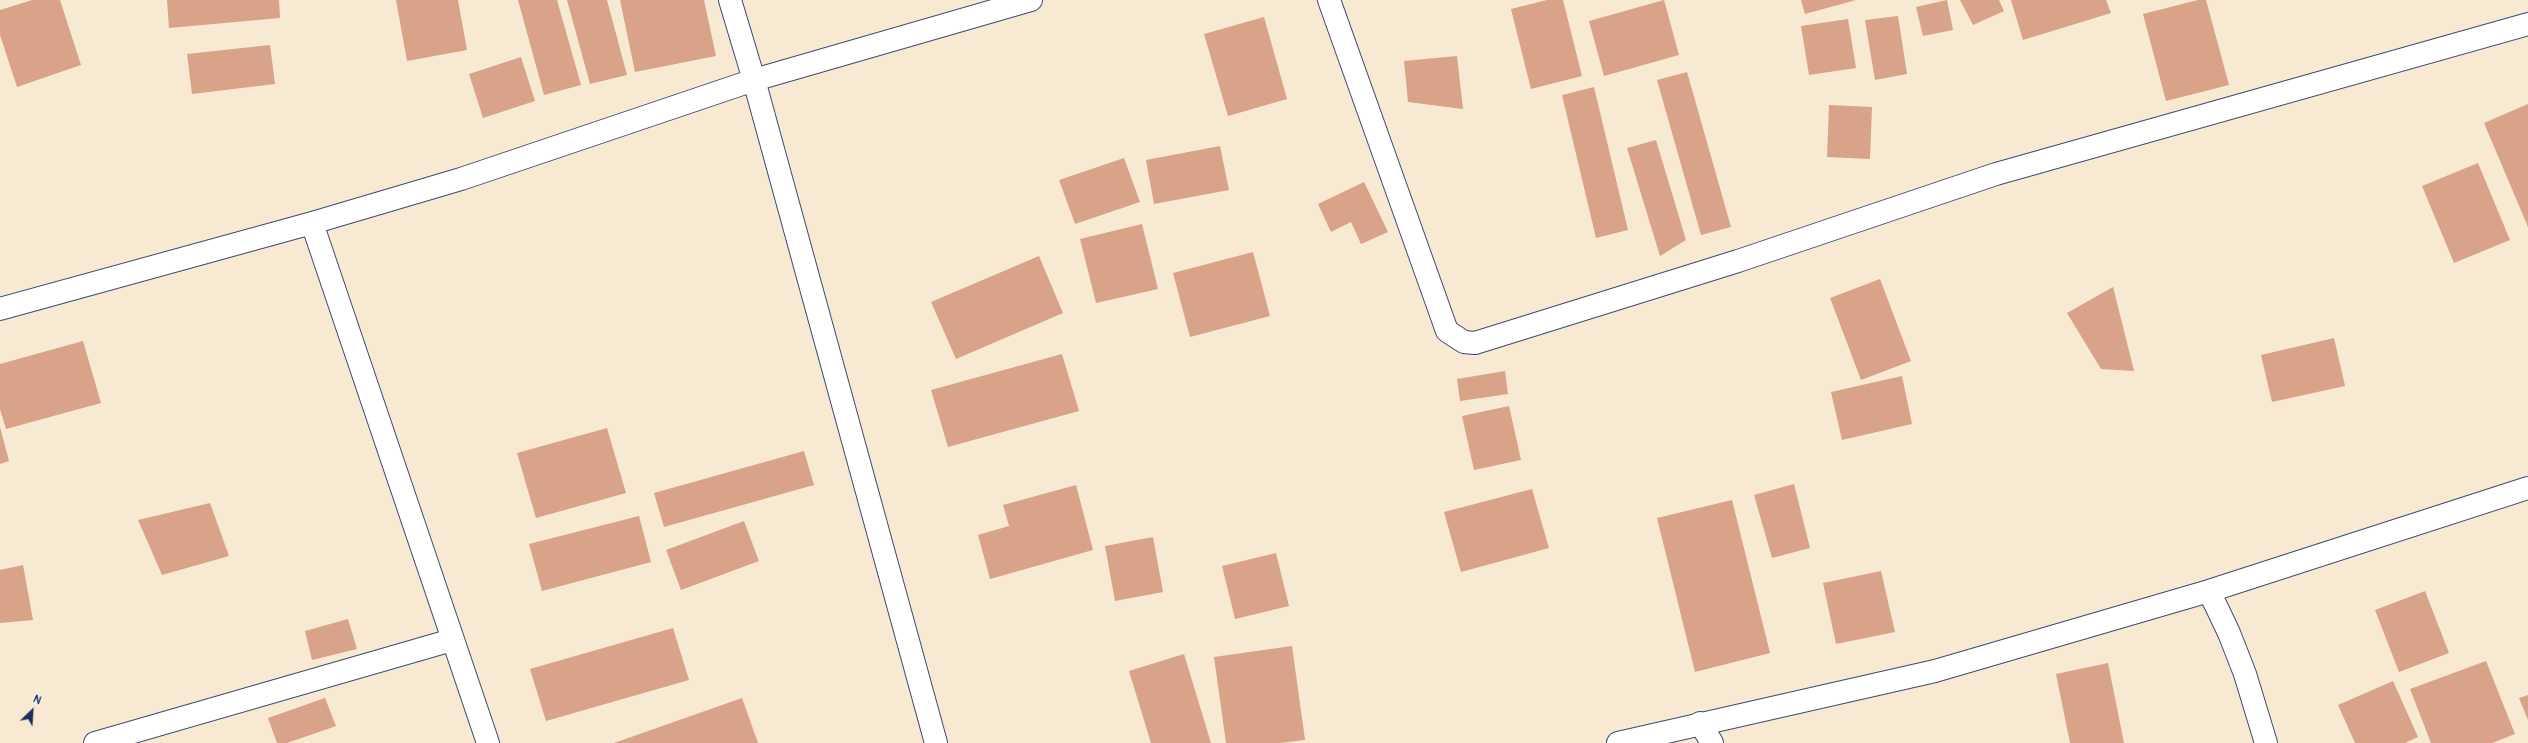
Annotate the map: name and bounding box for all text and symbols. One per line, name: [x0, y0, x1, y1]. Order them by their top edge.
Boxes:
north arrow: [12, 691, 52, 731]
text: N: [31, 692, 43, 707]

